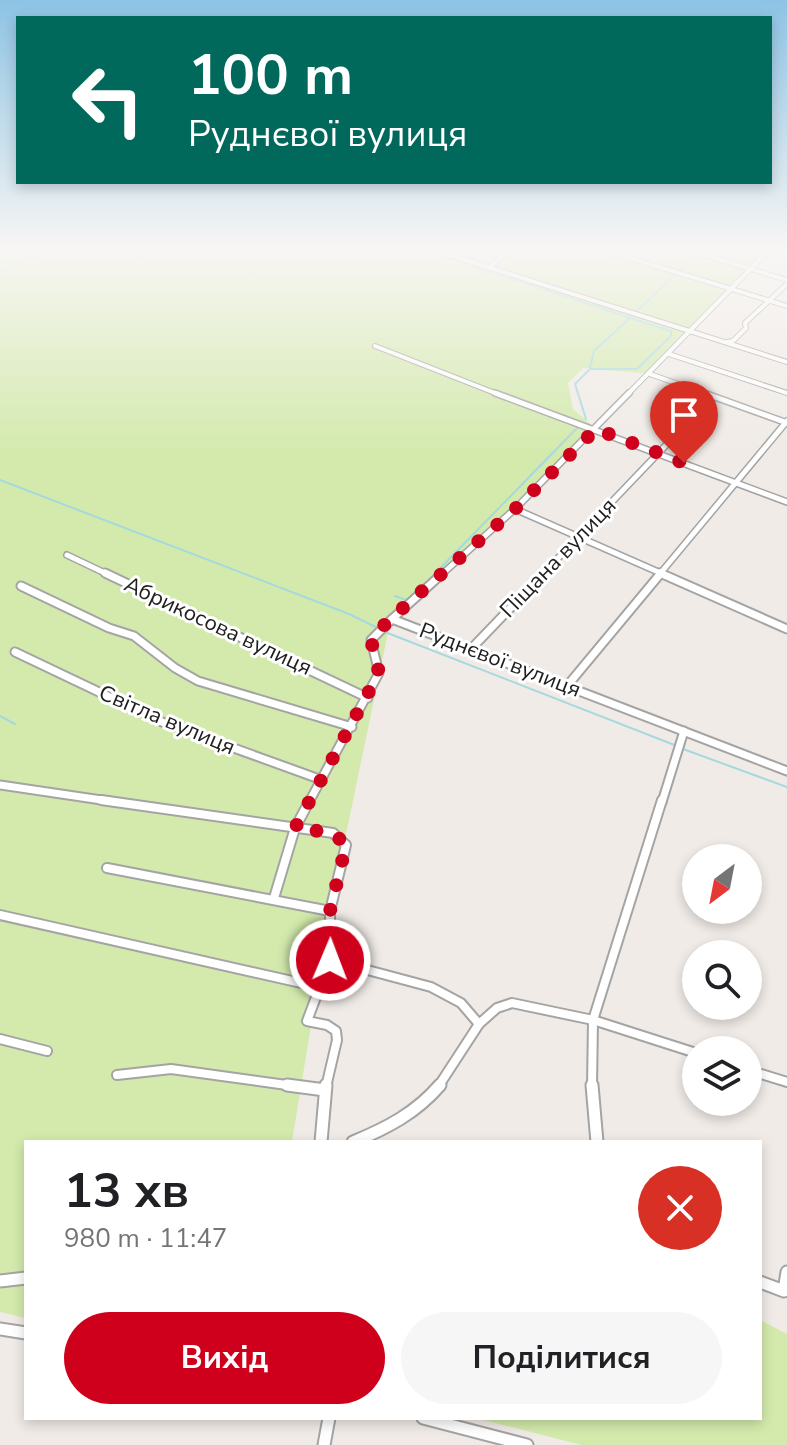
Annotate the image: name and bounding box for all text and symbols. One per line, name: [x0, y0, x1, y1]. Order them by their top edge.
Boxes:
text: 100 m: [188, 37, 353, 114]
icon: left: [56, 48, 160, 152]
text: Руднєвої вулиця: [188, 110, 467, 159]
pin: [650, 381, 718, 463]
icon: arrive: [662, 393, 706, 437]
street label: Піщана вулиця: [493, 492, 623, 624]
street label: Абрикосова вулиця: [119, 569, 317, 683]
street label: Руднєвої вулиця: [415, 615, 585, 705]
street label: Світла вулиця: [94, 678, 240, 762]
north arrow: [682, 844, 762, 924]
map controls: [682, 844, 762, 1116]
position arrow: [288, 918, 372, 1002]
button: search: [682, 940, 762, 1020]
button: layers: [682, 1036, 762, 1116]
text: 13 хв: [64, 1158, 189, 1224]
button: close: [638, 1166, 722, 1250]
text: 980 m · 11:47: [64, 1221, 227, 1256]
button: Вихід: [64, 1312, 385, 1404]
button: Поділитися: [401, 1312, 722, 1404]

